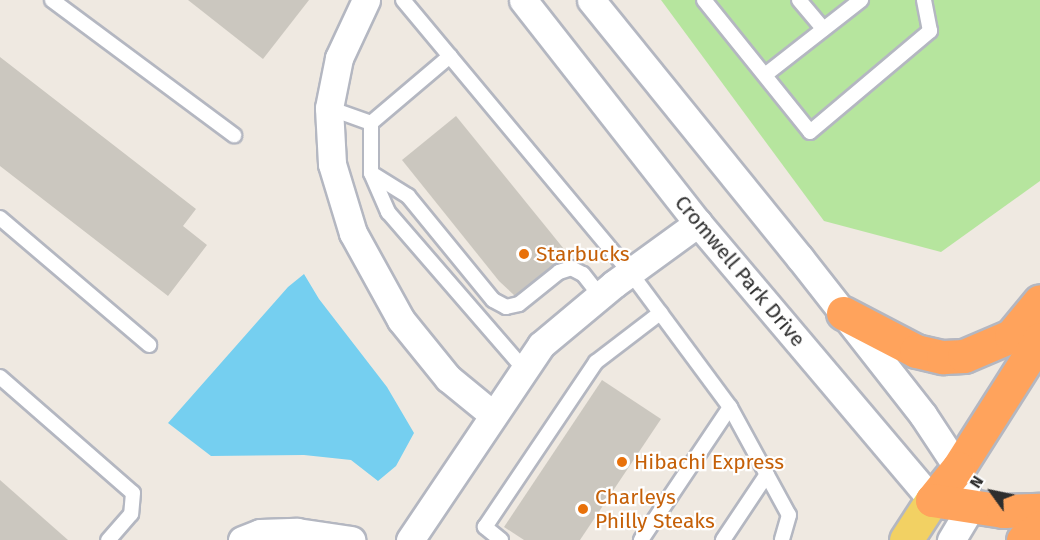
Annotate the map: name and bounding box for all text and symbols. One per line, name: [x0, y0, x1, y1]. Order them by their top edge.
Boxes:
street label: Cromwell Park Drive: [669, 190, 811, 352]
place label: Starbucks: [536, 241, 630, 267]
marker: Starbucks: [517, 247, 531, 261]
place label: Hibachi Express: [634, 449, 784, 475]
marker: Hibachi Express: [615, 455, 629, 469]
north arrow: [962, 462, 1022, 522]
text: N: [966, 472, 987, 492]
place label: Charleys Philly Steaks: [595, 484, 715, 534]
marker: Charleys Philly Steaks: [576, 502, 590, 516]

